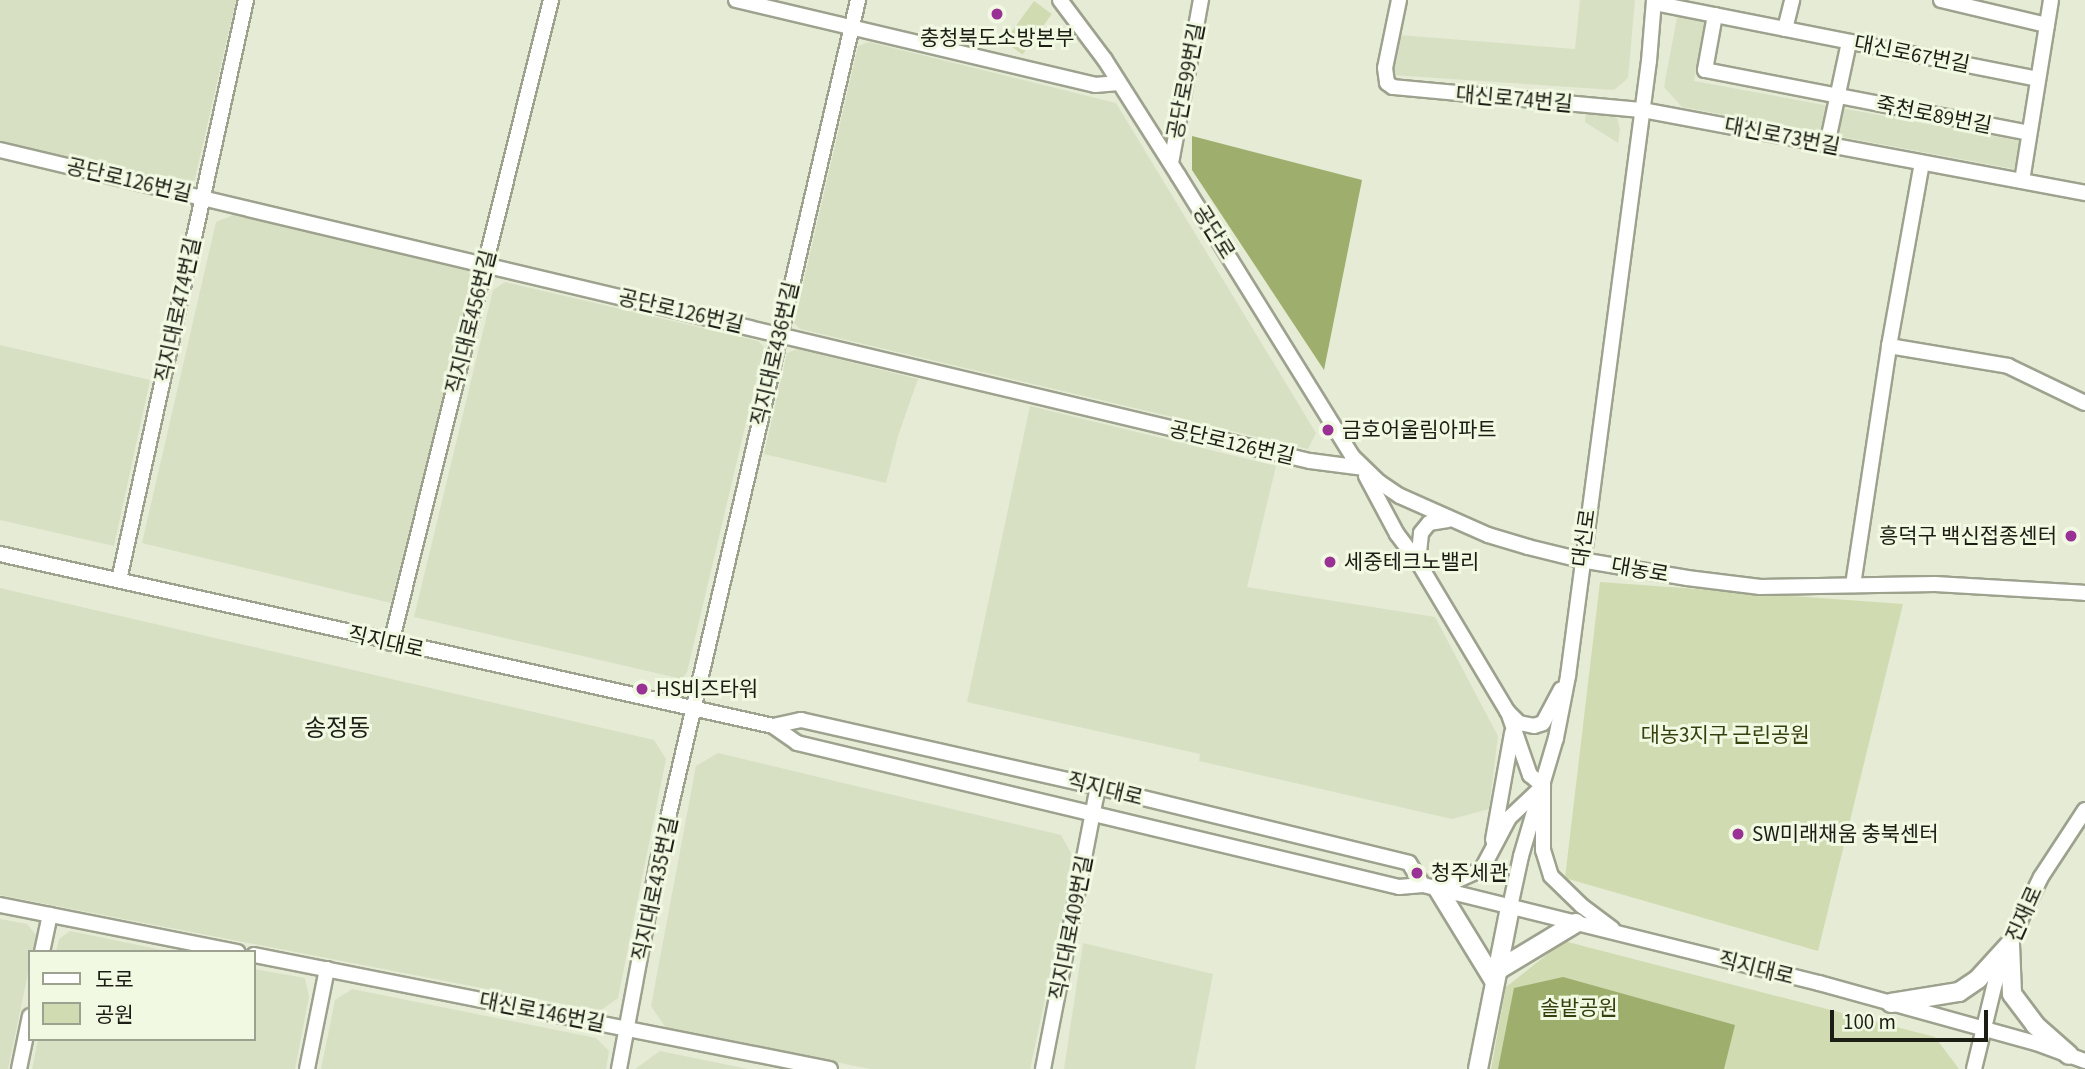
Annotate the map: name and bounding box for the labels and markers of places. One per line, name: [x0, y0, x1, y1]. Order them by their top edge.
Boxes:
marker: 충청북도소방본부: [989, 6, 1005, 22]
place label: 충청북도소방본부: [920, 25, 1074, 51]
place label: 금호어울림아파트: [1342, 417, 1497, 443]
marker: 금호어울림아파트: [1320, 422, 1336, 438]
place label: 흥덕구 백신접종센터: [1879, 523, 2057, 549]
marker: 흥덕구 백신접종센터: [2063, 528, 2079, 544]
place label: 세중테크노밸리: [1344, 549, 1479, 575]
marker: 세중테크노밸리: [1322, 554, 1338, 570]
place label: HS비즈타워: [656, 676, 758, 702]
marker: HS비즈타워: [634, 681, 650, 697]
place label: SW미래채움 충북센터: [1752, 821, 1938, 847]
marker: SW미래채움 충북센터: [1730, 826, 1746, 842]
place label: 청주세관: [1431, 860, 1508, 886]
marker: 청주세관: [1409, 865, 1425, 881]

